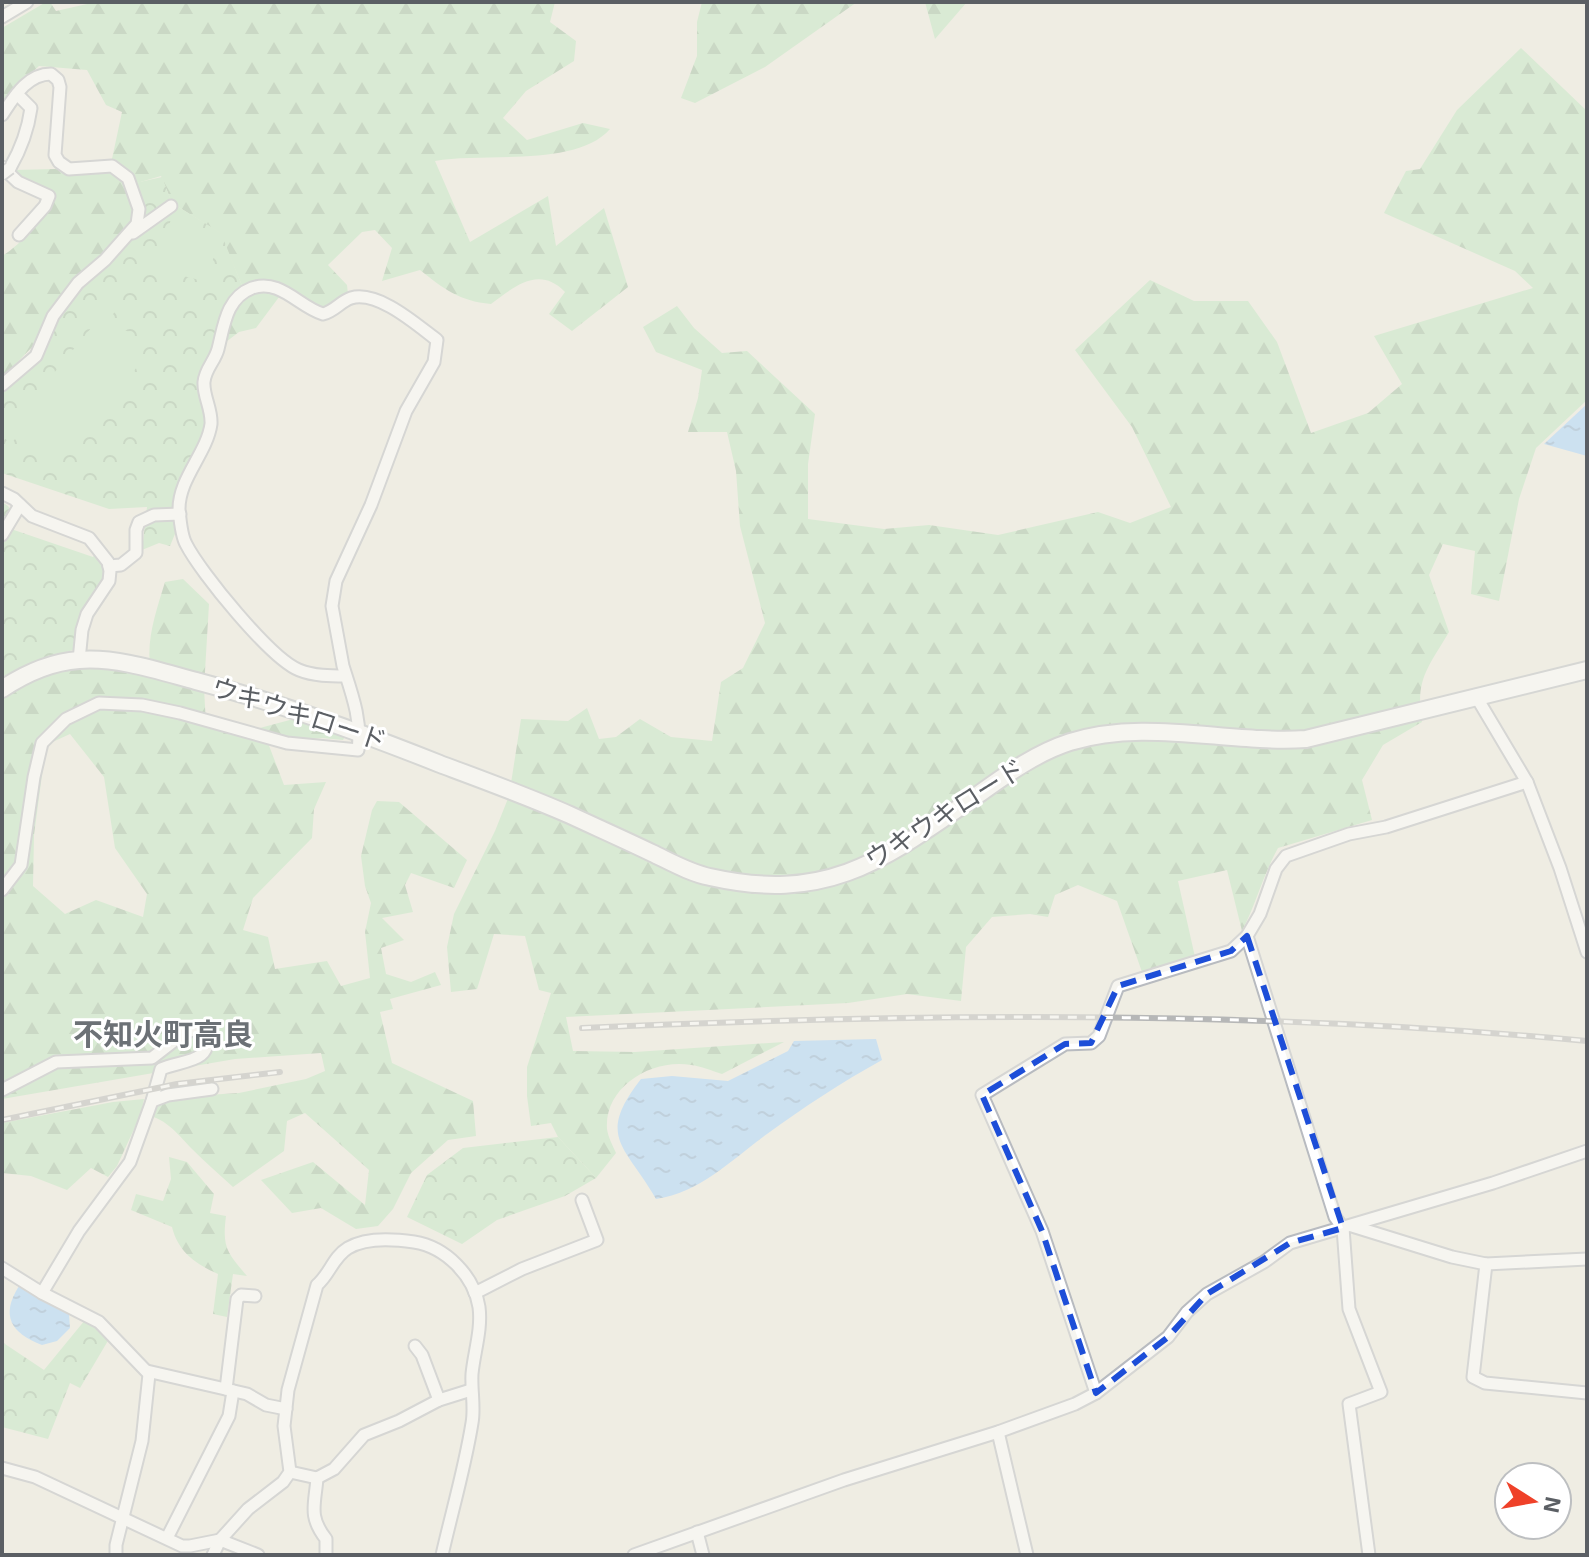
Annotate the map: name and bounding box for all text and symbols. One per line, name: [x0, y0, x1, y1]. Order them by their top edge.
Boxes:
street label: ウキウキロード: [208, 670, 391, 755]
street label: ウキウキロード: [859, 751, 1030, 874]
district label: 不知火町高良: [73, 1015, 253, 1051]
north arrow: [1493, 1461, 1573, 1541]
text: N: [1539, 1495, 1568, 1515]

